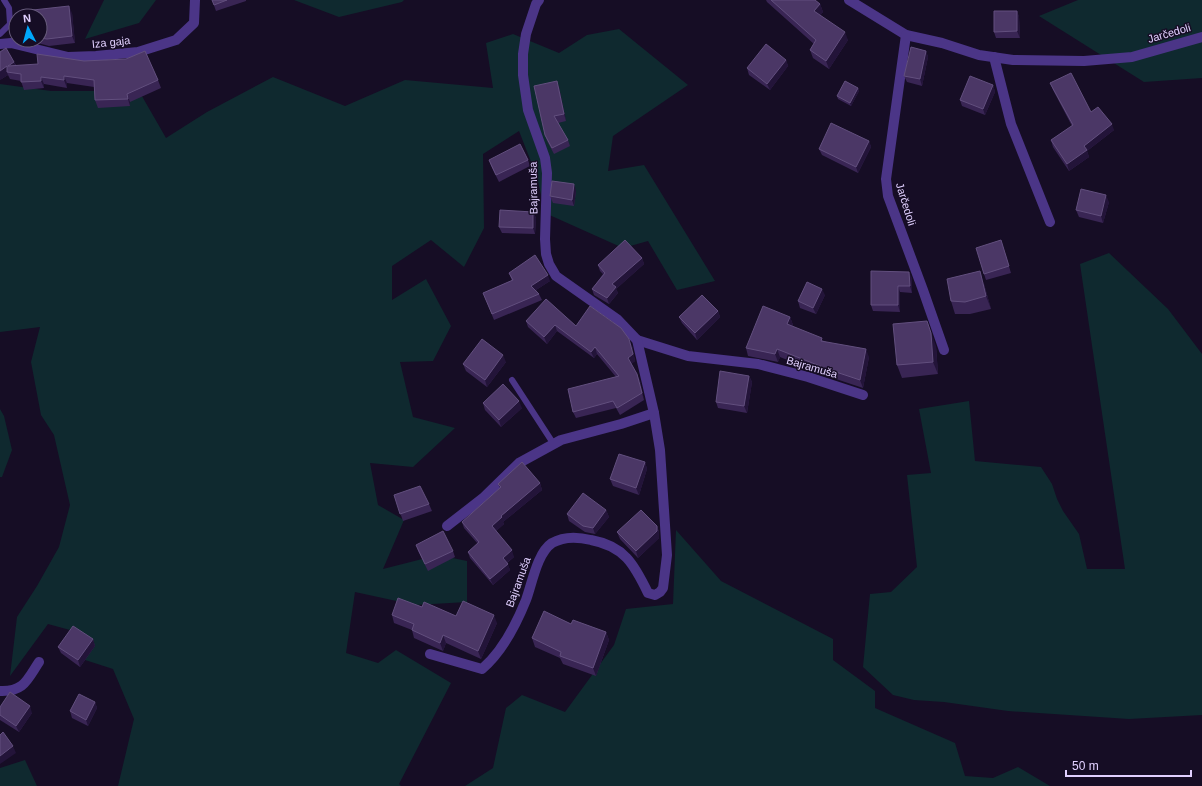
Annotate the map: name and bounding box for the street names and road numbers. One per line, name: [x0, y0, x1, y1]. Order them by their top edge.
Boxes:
street label: Jarčedoli: [1146, 21, 1192, 45]
street label: Iza gaja: [91, 34, 132, 50]
street label: Bajramuša: [527, 161, 539, 214]
street label: Jarčedoli: [894, 181, 918, 227]
street label: Bajramuša: [785, 354, 840, 380]
street label: Bajramuša: [503, 554, 533, 609]

